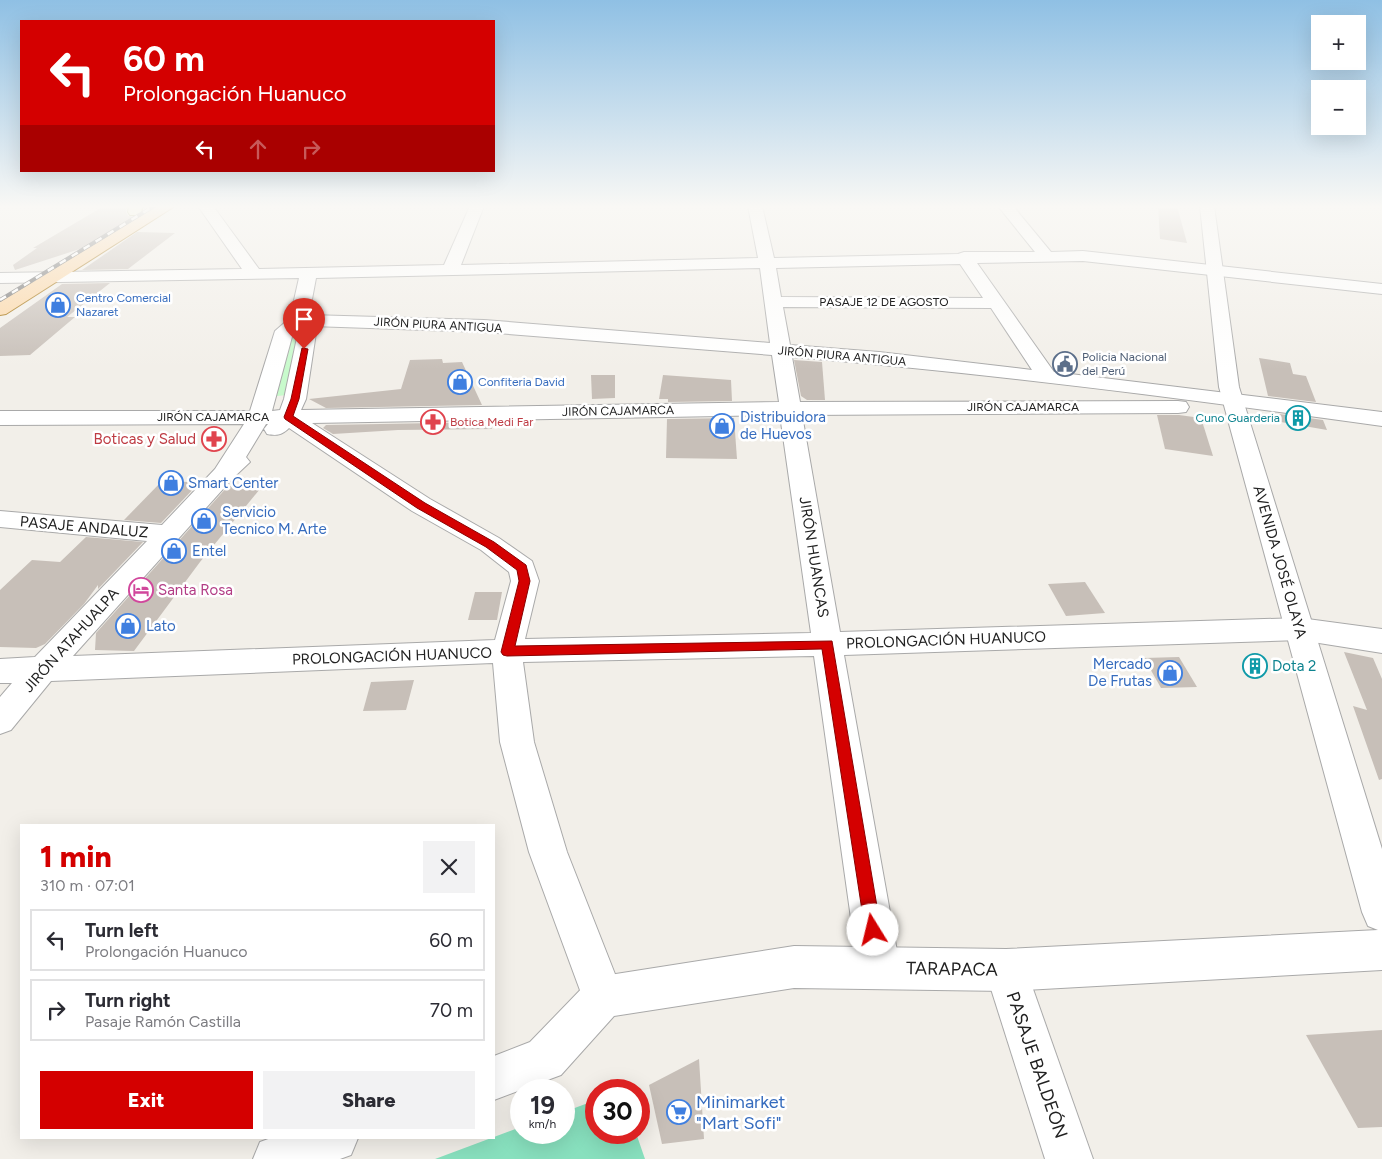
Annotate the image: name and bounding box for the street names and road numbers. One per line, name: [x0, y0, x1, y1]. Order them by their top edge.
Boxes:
street label: PASAJE 12 DE AGOSTO: [819, 295, 949, 309]
street label: JIRÓN PIURA ANTIGUA: [373, 315, 503, 335]
street label: JIRÓN PIURA ANTIGUA: [777, 343, 907, 369]
street label: JIRÓN CAJAMARCA: [967, 400, 1079, 414]
street label: JIRÓN CAJAMARCA: [562, 403, 674, 419]
street label: JIRÓN CAJAMARCA: [157, 410, 269, 424]
street label: AVENIDA JOSÉ OLAYA: [1250, 483, 1310, 641]
street label: JIRÓN HUANCAS: [796, 495, 832, 619]
street label: PASAJE ANDALUZ: [19, 512, 149, 542]
street label: JIRÓN ATAHUALPA: [19, 584, 123, 696]
street label: PROLONGACIÓN HUANUCO: [846, 628, 1046, 652]
street label: PROLONGACIÓN HUANUCO: [292, 644, 492, 668]
street label: TARAPACA: [906, 957, 998, 981]
street label: PASAJE BALDEÓN: [1002, 989, 1072, 1141]

